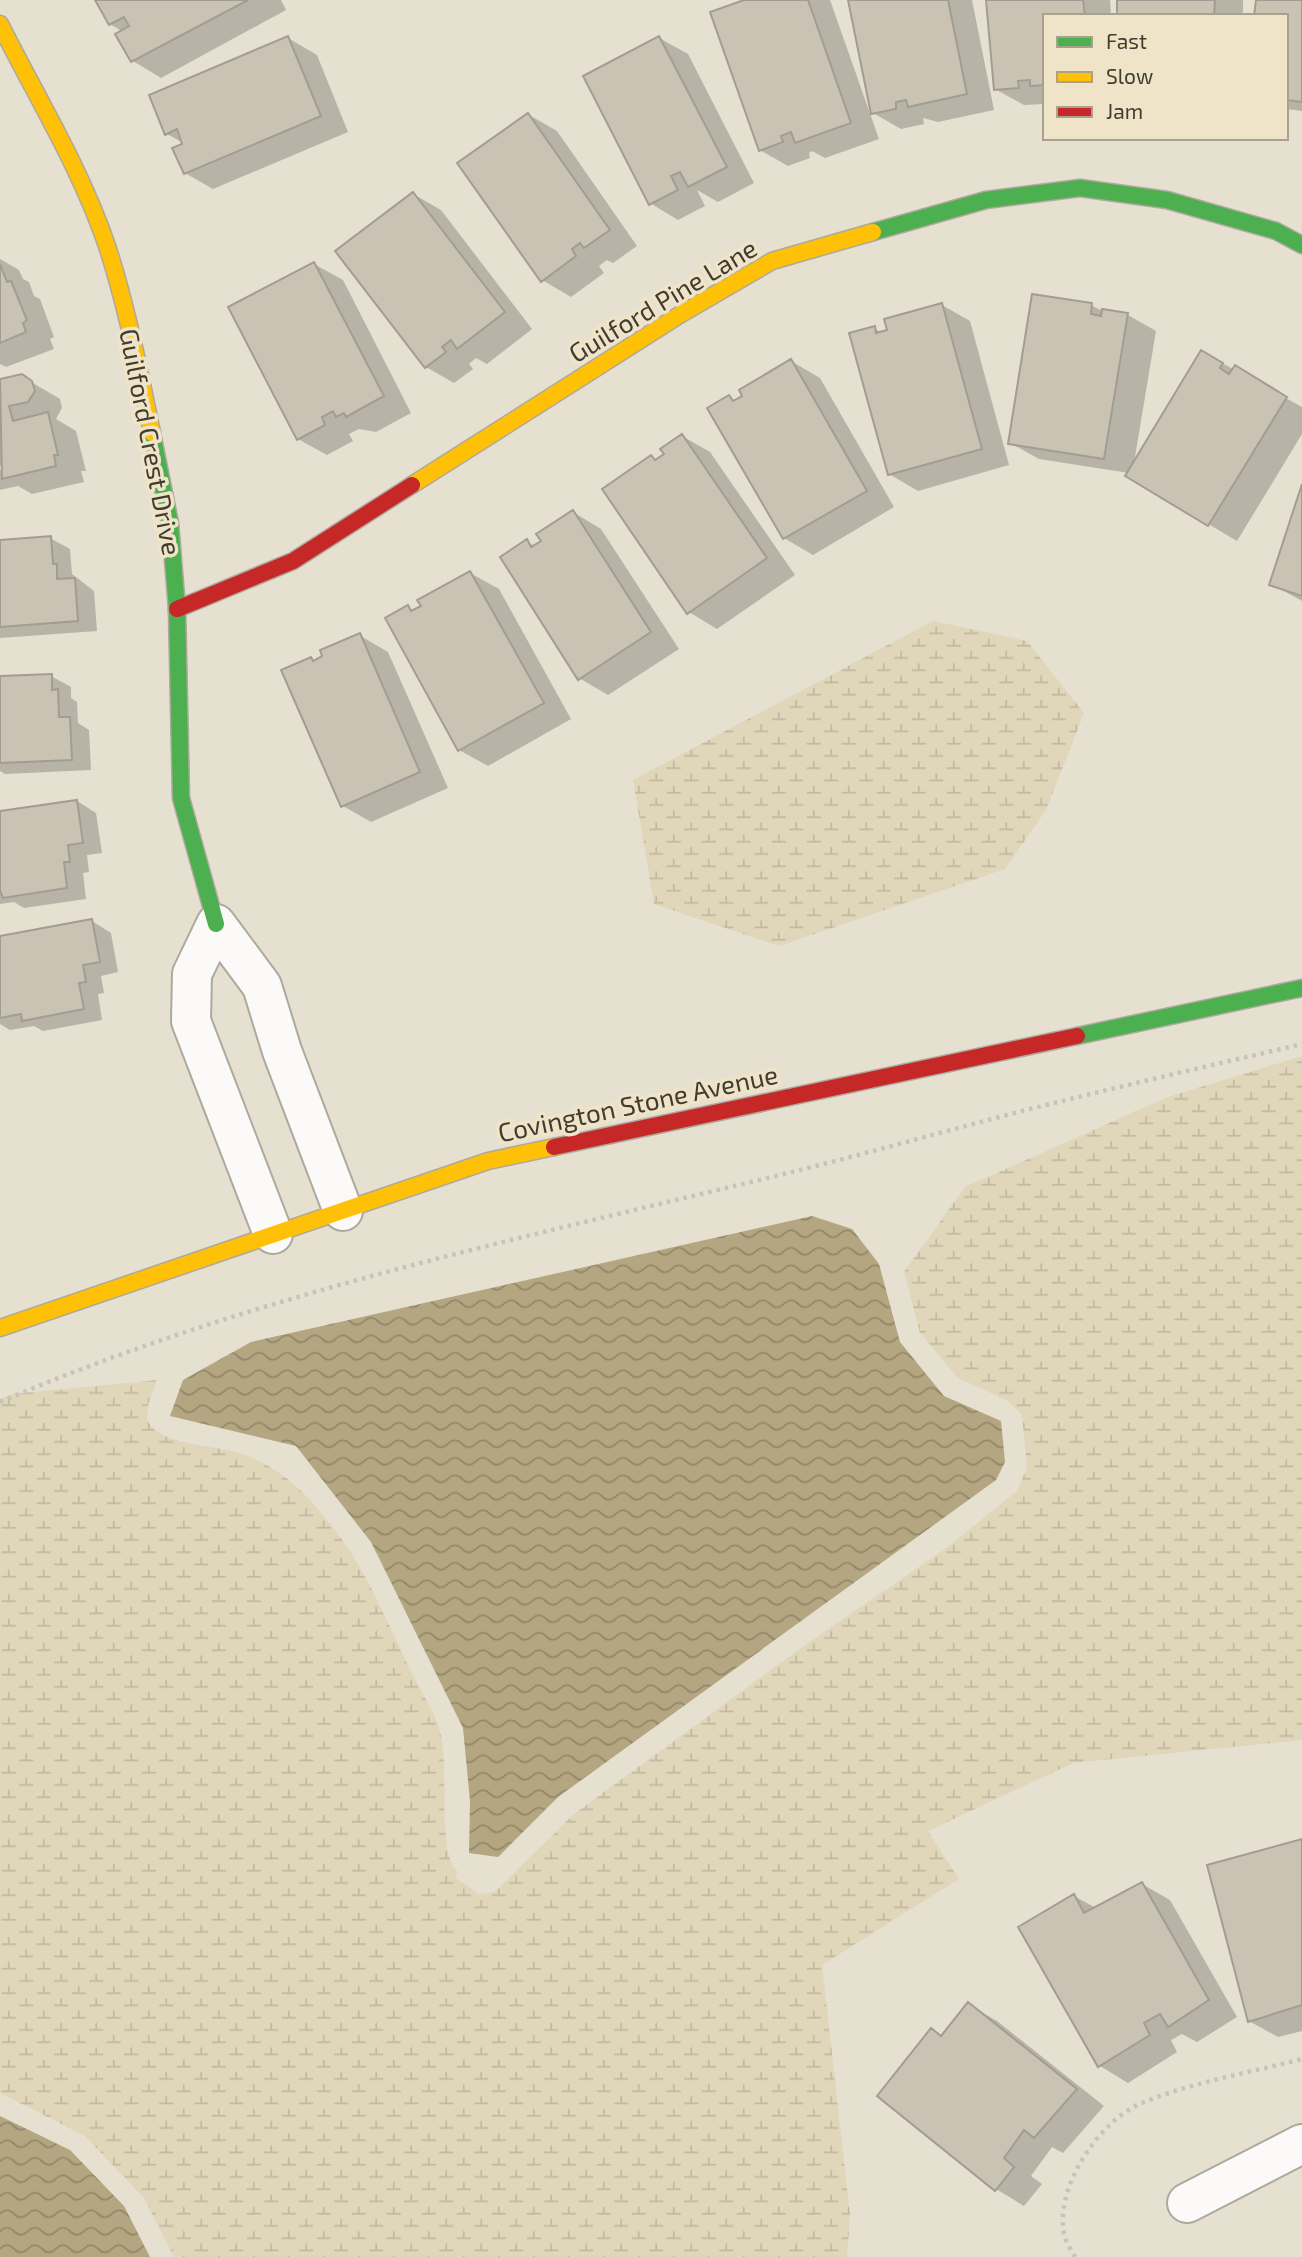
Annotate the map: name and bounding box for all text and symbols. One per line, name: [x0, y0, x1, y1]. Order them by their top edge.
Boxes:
legend: [1043, 14, 1288, 140]
text: Fast: [1106, 28, 1147, 53]
text: Slow: [1106, 63, 1153, 88]
text: Jam: [1106, 98, 1143, 123]
street label: Guilford Pine Lane: [563, 231, 762, 368]
street label: Guilford Crest Drive: [114, 326, 189, 558]
street label: Covington Stone Avenue: [495, 1058, 780, 1147]

